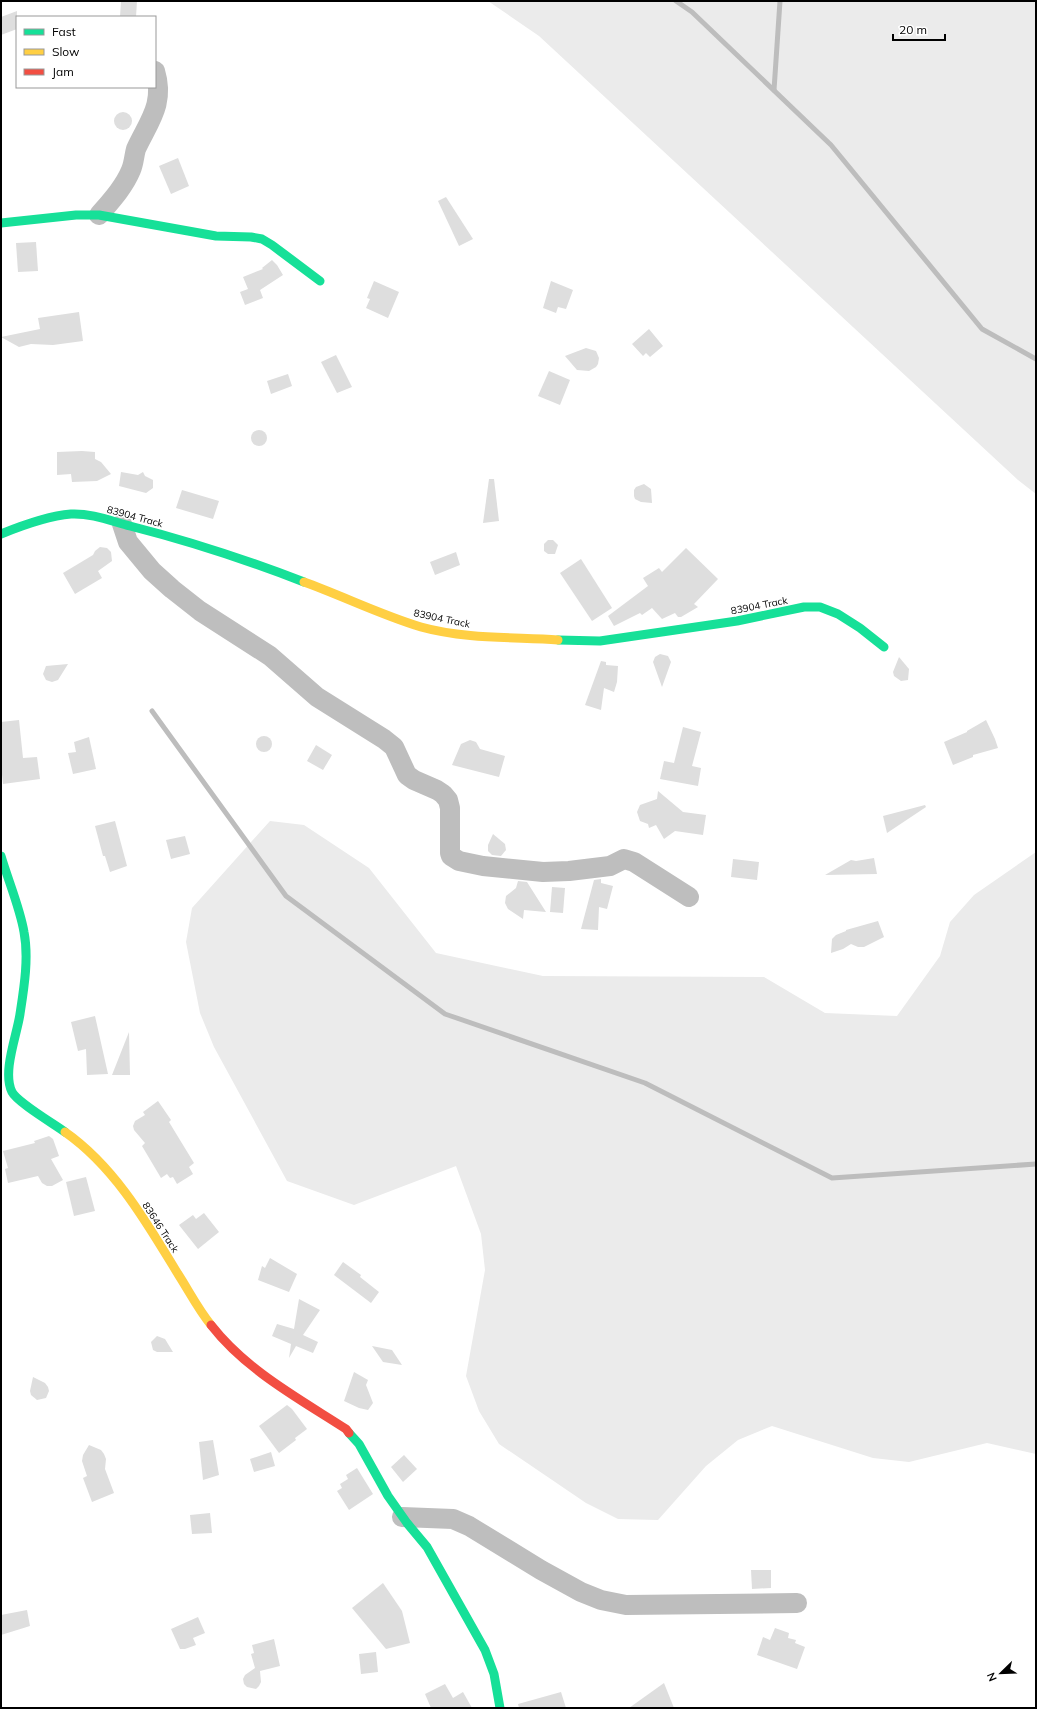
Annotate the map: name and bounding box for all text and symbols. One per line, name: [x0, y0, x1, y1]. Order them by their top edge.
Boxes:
legend: [16, 16, 156, 88]
scale bar: [893, 16, 945, 42]
text: 20 m: [899, 22, 927, 37]
text: Fast: [52, 24, 76, 39]
text: Slow: [52, 44, 80, 59]
text: Jam: [52, 64, 74, 79]
street label: 83904 Track: [105, 503, 165, 530]
street label: 83904 Track: [730, 593, 789, 617]
street label: 83904 Track: [412, 606, 472, 631]
street label: 83646 Track: [139, 1200, 182, 1256]
north arrow: [981, 1653, 1021, 1693]
text: N: [984, 1670, 1000, 1683]

